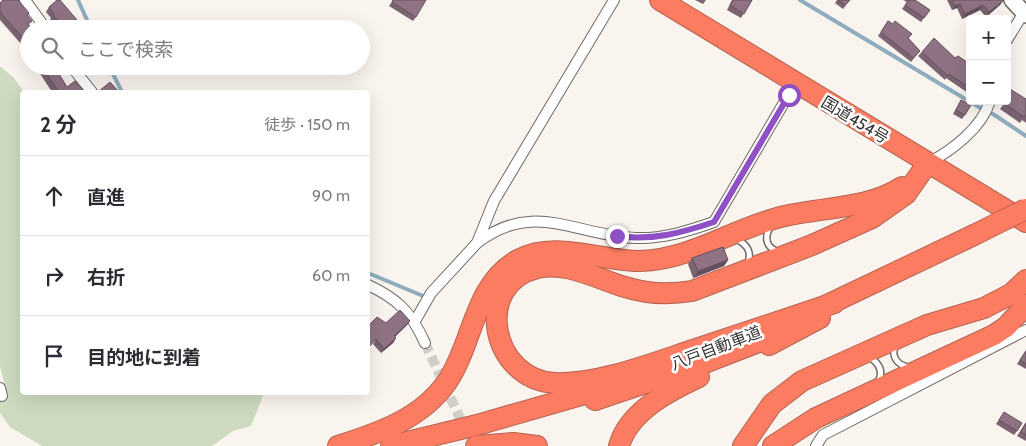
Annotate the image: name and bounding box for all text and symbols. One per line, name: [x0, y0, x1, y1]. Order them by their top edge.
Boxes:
map controls: [966, 15, 1011, 105]
button: +: [966, 15, 1011, 60]
search box: [20, 20, 370, 75]
icon: search: [38, 34, 66, 62]
text: ここで検索: [78, 38, 173, 61]
button: −: [966, 60, 1011, 105]
route start: [778, 84, 801, 107]
street label: 国道454号: [818, 93, 892, 147]
text: 2 分: [40, 112, 77, 137]
text: 徒歩 · 150 m: [264, 115, 350, 134]
icon: ahead: [40, 182, 68, 210]
text: 直進: [87, 186, 125, 209]
text: 90 m: [312, 186, 350, 205]
route end: [606, 225, 629, 248]
icon: right: [40, 262, 68, 290]
text: 右折: [87, 266, 125, 289]
text: 60 m: [312, 266, 350, 285]
street label: 八戸自動車道: [668, 322, 764, 374]
icon: arrive: [40, 342, 68, 370]
text: 目的地に到着: [87, 346, 201, 369]

